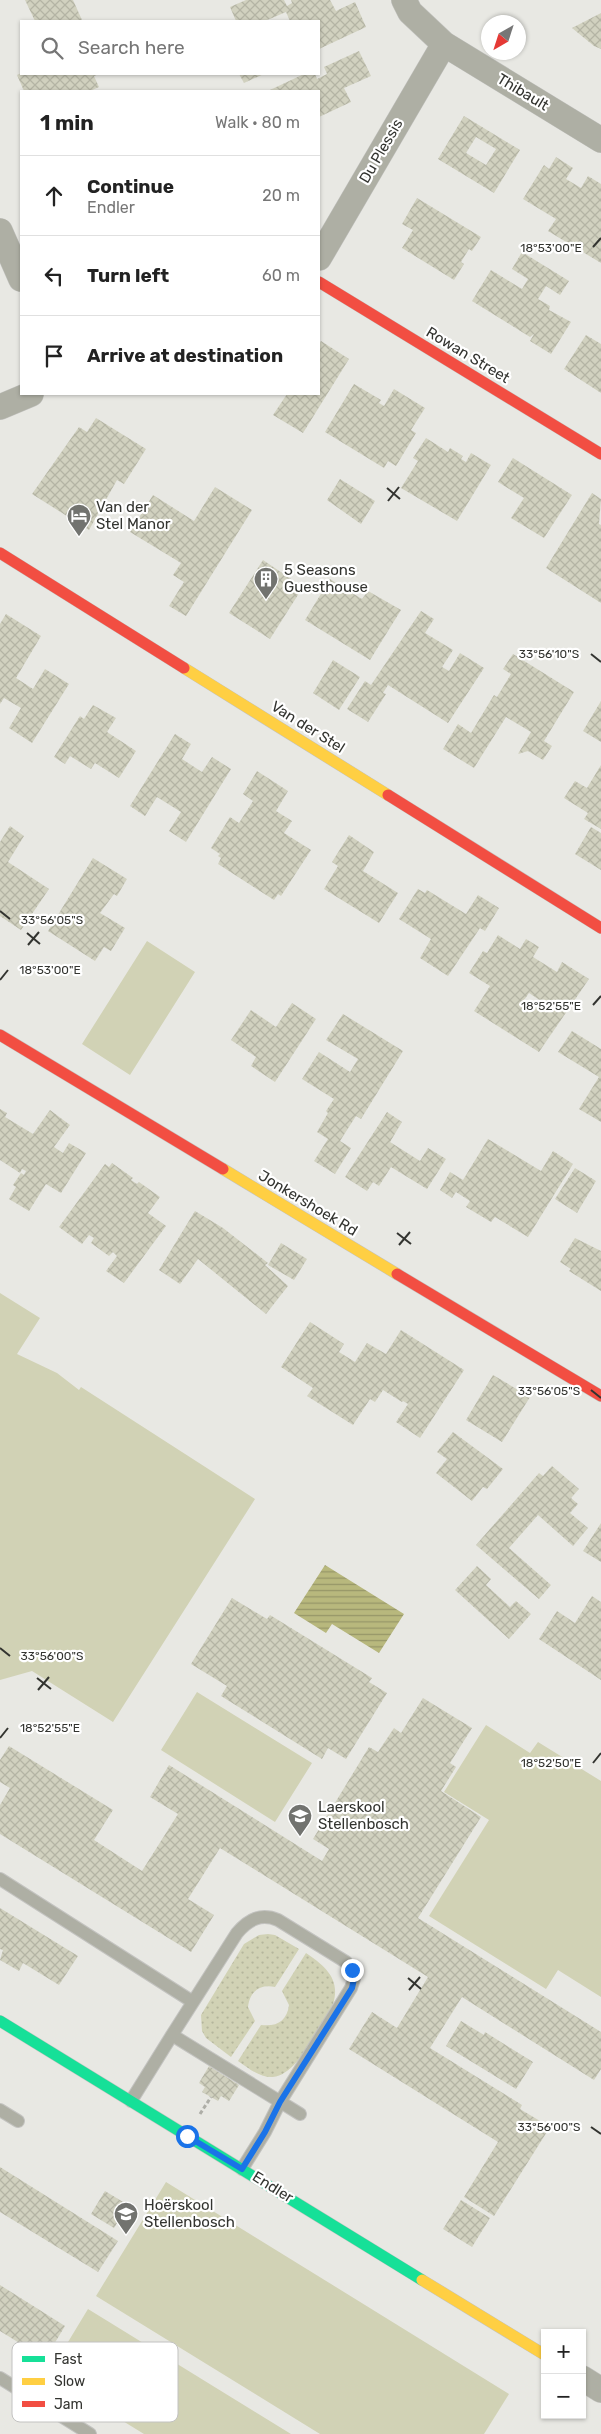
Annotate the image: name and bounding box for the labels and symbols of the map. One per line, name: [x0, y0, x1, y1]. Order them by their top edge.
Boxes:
north arrow: [481, 15, 526, 60]
street label: Thibault: [494, 70, 552, 114]
street label: Du Plessis: [355, 115, 407, 186]
text: 18°53'00"E: [520, 241, 582, 255]
street label: Rowan Street: [423, 323, 513, 387]
place label: Van der Stel Manor: [96, 498, 171, 533]
hotel icon: Van der Stel Manor: [66, 503, 92, 537]
place label: 5 Seasons Guesthouse: [284, 561, 368, 596]
building icon: 5 Seasons Guesthouse: [253, 566, 279, 600]
text: 33°56'10"S: [519, 647, 579, 661]
street label: Van der Stel: [268, 697, 348, 757]
text: 33°56'05"S: [21, 913, 83, 927]
text: 18°53'00"E: [19, 963, 81, 977]
text: 18°52'55"E: [521, 999, 581, 1013]
street label: Jonkershoek Rd: [255, 1166, 361, 1240]
text: 33°56'05"S: [518, 1384, 580, 1398]
text: 33°56'00"S: [21, 1649, 83, 1663]
text: 18°52'55"E: [20, 1721, 80, 1735]
text: 18°52'50"E: [521, 1756, 581, 1770]
place label: Laerskool Stellenbosch: [318, 1798, 409, 1833]
school or university icon: Laerskool Stellenbosch: [287, 1803, 313, 1837]
route end: [341, 1959, 364, 1982]
text: 33°56'00"S: [518, 2120, 580, 2134]
route start: [176, 2125, 199, 2148]
street label: Endler: [249, 2167, 297, 2207]
place label: Hoërskool Stellenbosch: [144, 2196, 235, 2231]
school or university icon: Hoërskool Stellenbosch: [113, 2201, 139, 2235]
legend: [12, 2342, 178, 2422]
text: Fast: [54, 2351, 83, 2368]
text: Slow: [54, 2373, 85, 2390]
text: Jam: [54, 2396, 83, 2413]

